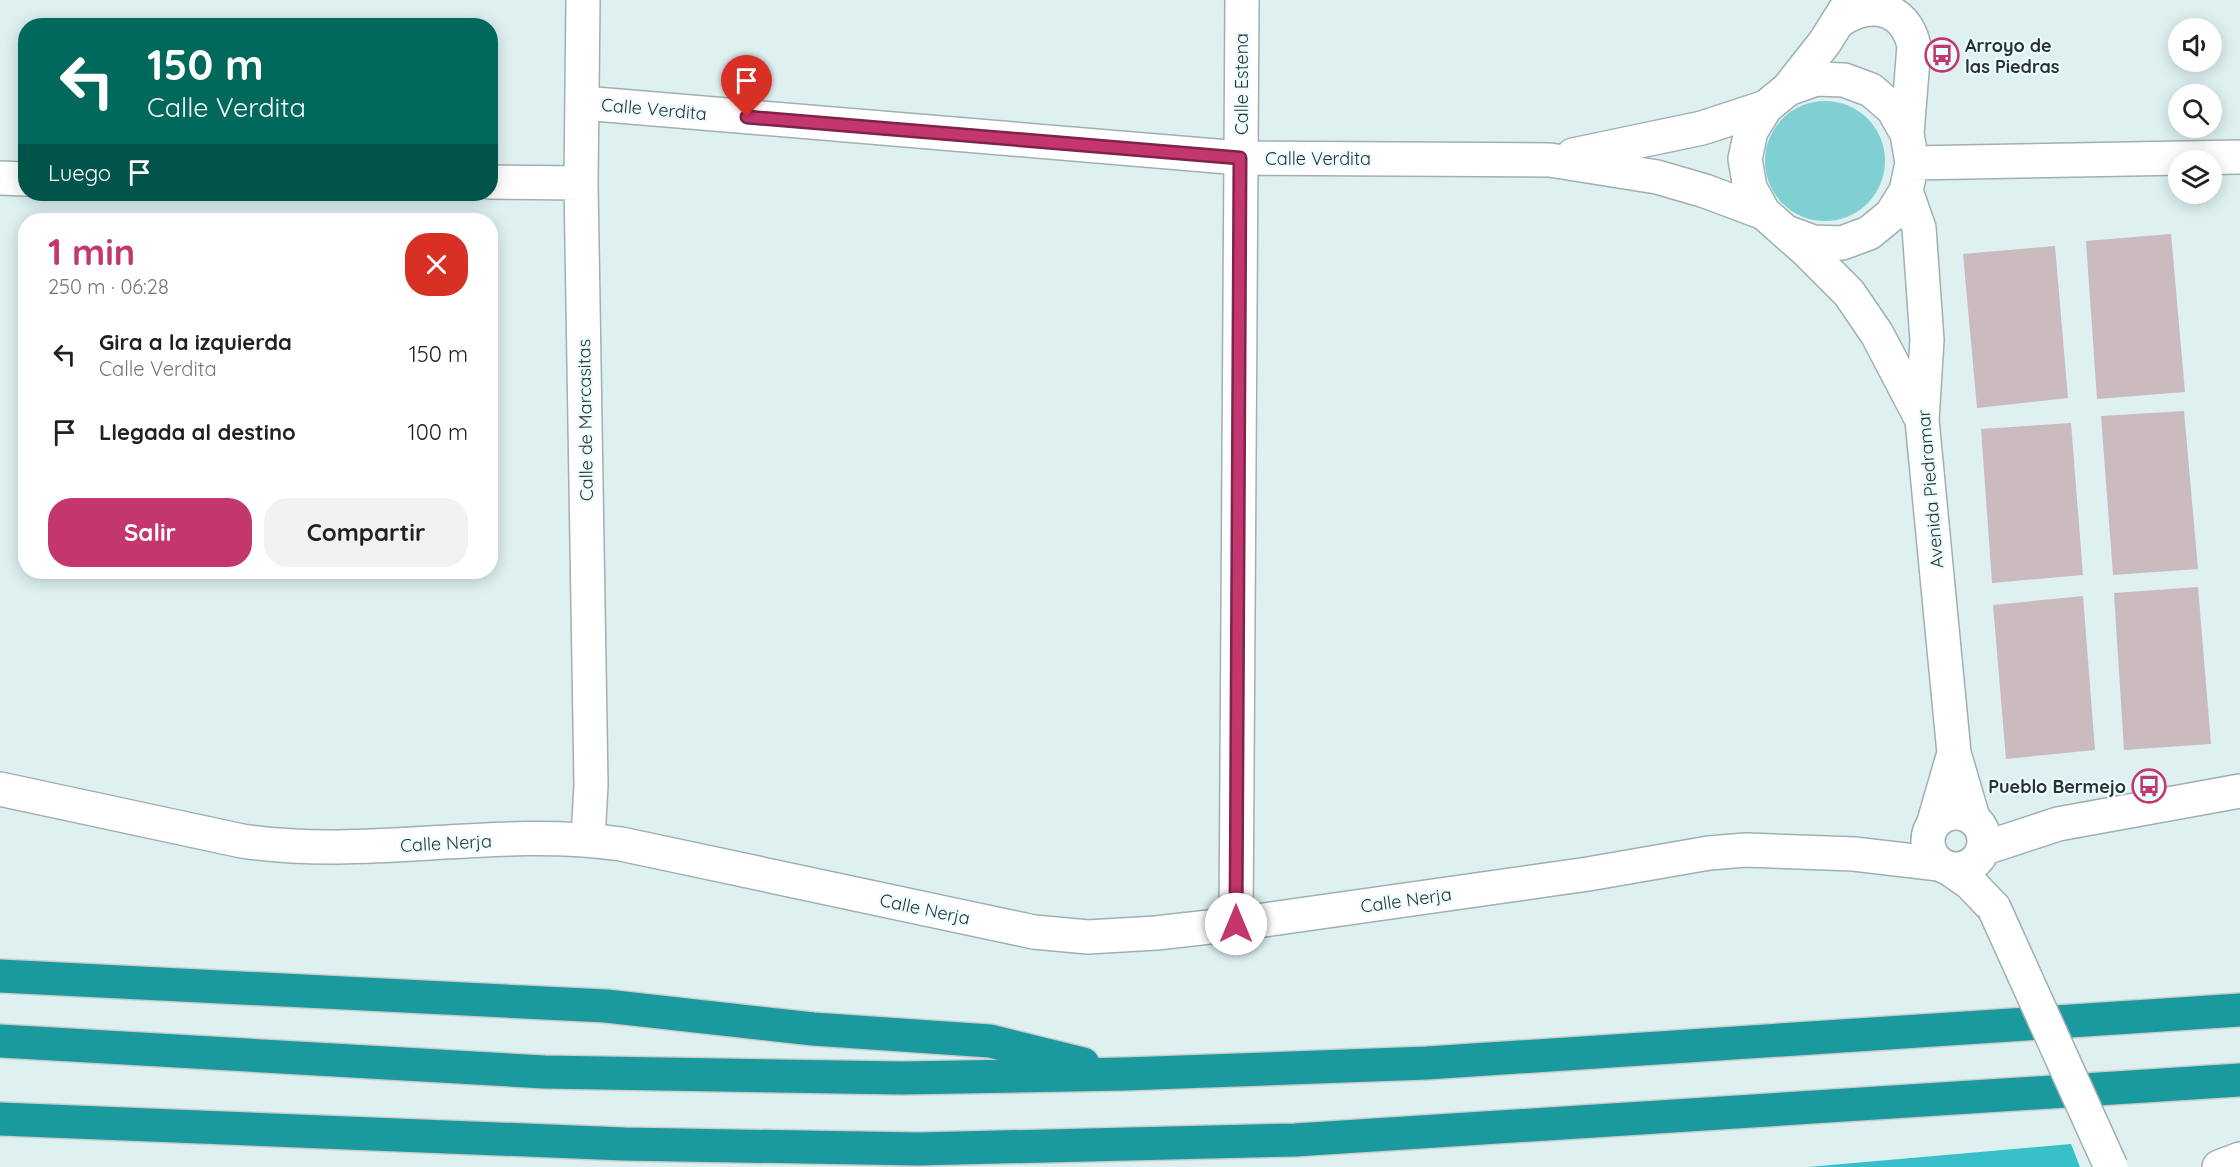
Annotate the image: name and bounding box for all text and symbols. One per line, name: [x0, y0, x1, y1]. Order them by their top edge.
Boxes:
map controls: [2168, 18, 2222, 204]
button: sound: [2168, 18, 2222, 72]
street label: Calle Estena: [1230, 33, 1253, 135]
place label: Arroyo de las Piedras: [1965, 34, 2060, 78]
bus stop icon: Arroyo de las Piedras: [1924, 37, 1960, 73]
text: 150 m: [147, 38, 264, 91]
icon: left: [48, 42, 126, 120]
pin: [721, 55, 772, 117]
icon: arrive: [730, 64, 763, 97]
button: search: [2168, 84, 2222, 138]
text: Calle Verdita: [147, 90, 306, 124]
street label: Calle Verdita: [600, 93, 708, 125]
street label: Calle Verdita: [1265, 147, 1371, 170]
button: layers: [2168, 150, 2222, 204]
icon: arrive: [123, 156, 156, 189]
text: Luego: [48, 159, 111, 187]
text: 1 min: [48, 229, 135, 274]
button: close: [405, 233, 468, 296]
text: 250 m · 06:28: [48, 274, 169, 299]
text: Gira a la izquierda: [99, 328, 292, 356]
icon: left: [48, 338, 81, 371]
street label: Calle de Marcasitas: [572, 339, 598, 501]
text: 150 m: [409, 340, 468, 368]
text: Calle Verdita: [99, 356, 217, 381]
street label: Avenida Piedramar: [1912, 409, 1948, 569]
icon: arrive: [48, 416, 81, 449]
text: Llegada al destino: [99, 418, 296, 446]
text: 100 m: [408, 418, 468, 446]
button: Salir: [48, 498, 252, 567]
button: Compartir: [264, 498, 468, 567]
bus stop icon: Pueblo Bermejo: [2131, 768, 2167, 804]
place label: Pueblo Bermejo: [1988, 775, 2126, 798]
street label: Calle Nerja: [400, 829, 492, 857]
street label: Calle Nerja: [1359, 882, 1453, 918]
street label: Calle Nerja: [878, 888, 972, 930]
position arrow: [1204, 892, 1268, 956]

